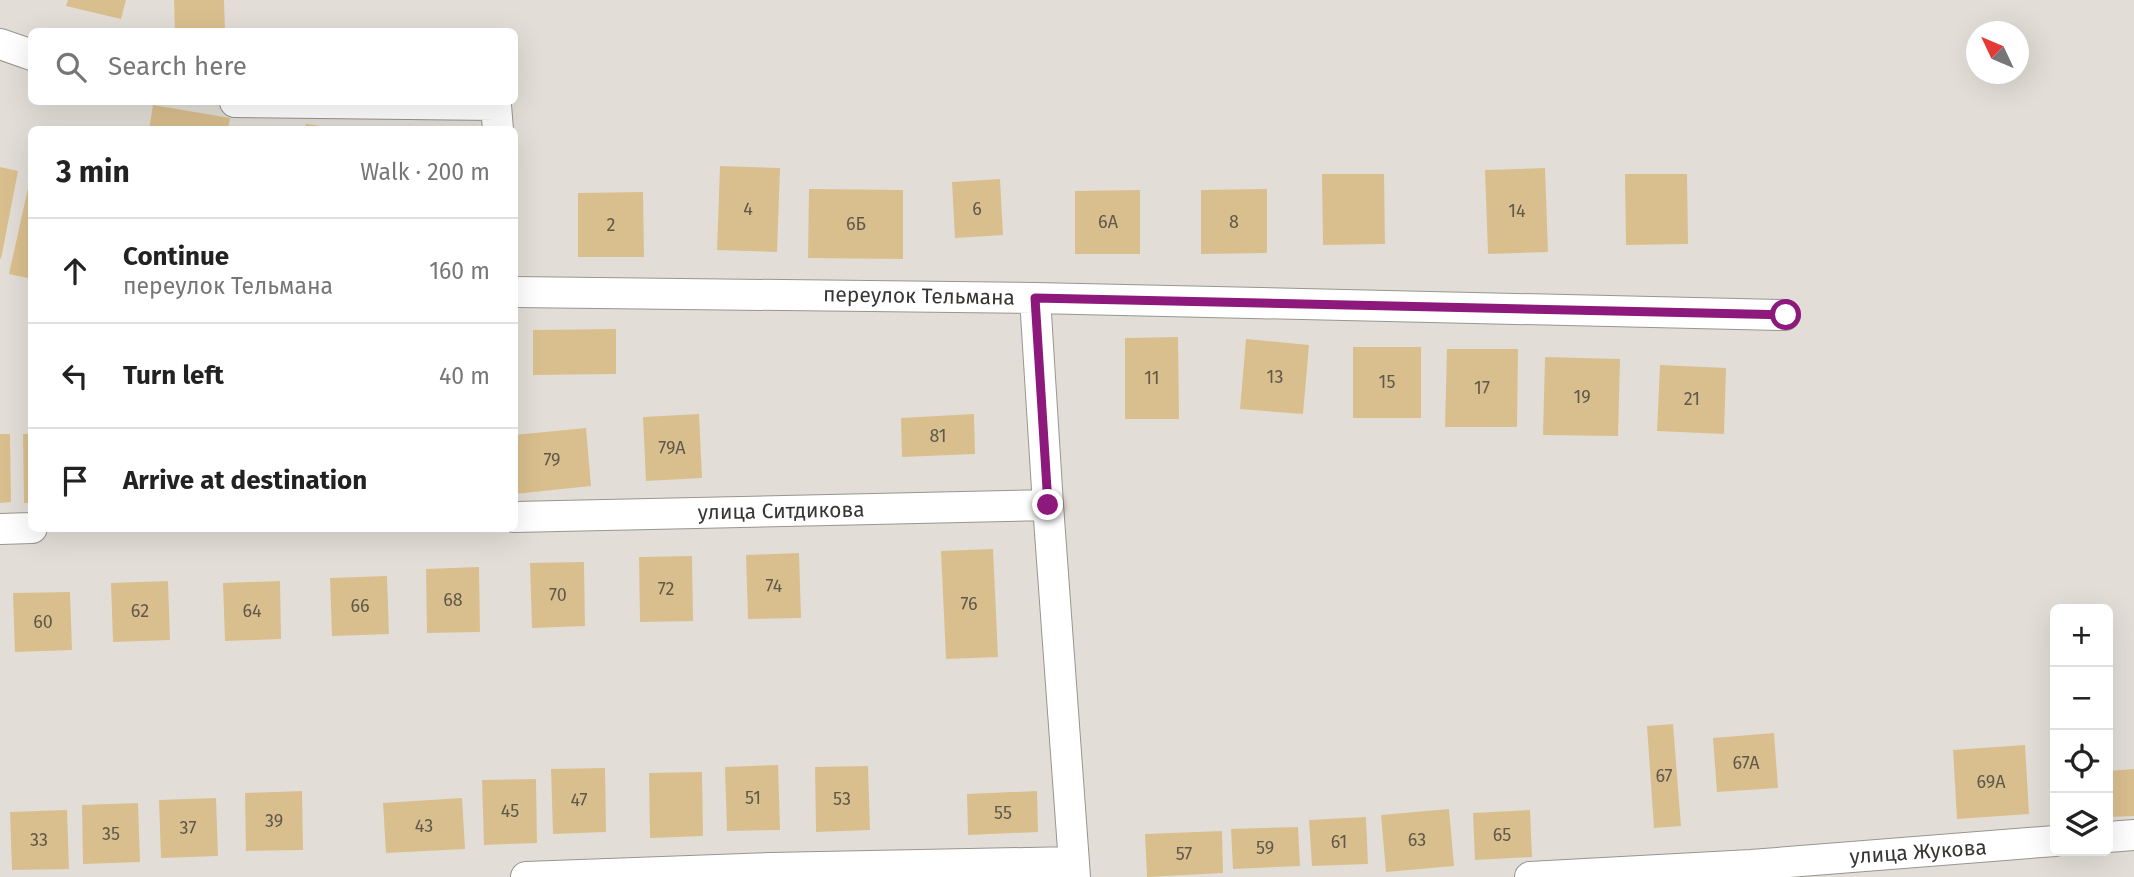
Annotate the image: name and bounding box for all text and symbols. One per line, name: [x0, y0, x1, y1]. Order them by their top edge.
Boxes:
north arrow: [1966, 21, 2029, 84]
search box: [28, 28, 518, 105]
icon: search: [52, 48, 90, 86]
text: Search here: [108, 51, 247, 82]
text: 3 min: [56, 154, 130, 190]
text: Walk · 200 m: [360, 158, 490, 186]
house number: 4: [743, 198, 753, 220]
house number: 6: [972, 198, 982, 220]
house number: 14: [1508, 200, 1526, 222]
house number: 6А: [1098, 211, 1119, 233]
house number: 8: [1229, 211, 1239, 233]
house number: 6Б: [846, 213, 866, 235]
house number: 2: [607, 214, 616, 236]
text: Continue: [123, 241, 229, 272]
icon: ahead: [56, 252, 94, 290]
text: 160 m: [429, 257, 490, 285]
text: переулок Тельмана: [123, 272, 333, 300]
street label: переулок Тельмана: [823, 281, 1015, 311]
route start: [1770, 299, 1801, 330]
icon: left: [56, 357, 94, 395]
text: Turn left: [123, 360, 224, 391]
text: 40 m: [439, 362, 490, 390]
house number: 13: [1267, 366, 1283, 388]
house number: 11: [1144, 367, 1160, 389]
house number: 15: [1379, 371, 1395, 393]
house number: 17: [1474, 377, 1490, 399]
house number: 19: [1573, 386, 1591, 408]
house number: 21: [1684, 388, 1700, 410]
house number: 81: [929, 425, 947, 447]
house number: 79А: [658, 437, 686, 459]
house number: 79: [543, 449, 561, 471]
icon: arrive: [56, 462, 94, 500]
text: Arrive at destination: [123, 465, 367, 496]
route end: [1032, 489, 1063, 520]
street label: улица Ситдикова: [697, 497, 865, 525]
house number: 74: [766, 575, 783, 597]
house number: 72: [658, 578, 674, 600]
house number: 70: [549, 584, 567, 606]
house number: 68: [443, 589, 463, 611]
house number: 76: [960, 593, 978, 615]
house number: 66: [350, 595, 370, 617]
house number: 62: [131, 600, 149, 622]
house number: 64: [242, 600, 262, 622]
map controls: [2050, 604, 2113, 856]
button: +: [2050, 604, 2113, 667]
house number: 60: [33, 611, 53, 633]
button: −: [2050, 667, 2113, 730]
button: locate: [2050, 730, 2113, 793]
house number: 67А: [1733, 752, 1760, 774]
house number: 67: [1655, 765, 1673, 787]
house number: 69А: [1977, 771, 2006, 793]
house number: 51: [745, 787, 761, 809]
house number: 53: [833, 788, 851, 810]
house number: 47: [570, 789, 588, 811]
button: layers: [2050, 793, 2113, 856]
house number: 45: [501, 800, 519, 822]
house number: 55: [994, 802, 1012, 824]
house number: 39: [265, 810, 283, 832]
house number: 43: [415, 815, 433, 837]
house number: 37: [180, 817, 196, 839]
house number: 35: [102, 823, 120, 845]
house number: 65: [1493, 824, 1511, 846]
house number: 33: [30, 829, 48, 851]
house number: 63: [1408, 829, 1426, 851]
house number: 61: [1331, 831, 1347, 853]
street label: улица Жукова: [1849, 834, 1987, 870]
house number: 59: [1256, 837, 1274, 859]
house number: 57: [1176, 843, 1192, 865]

